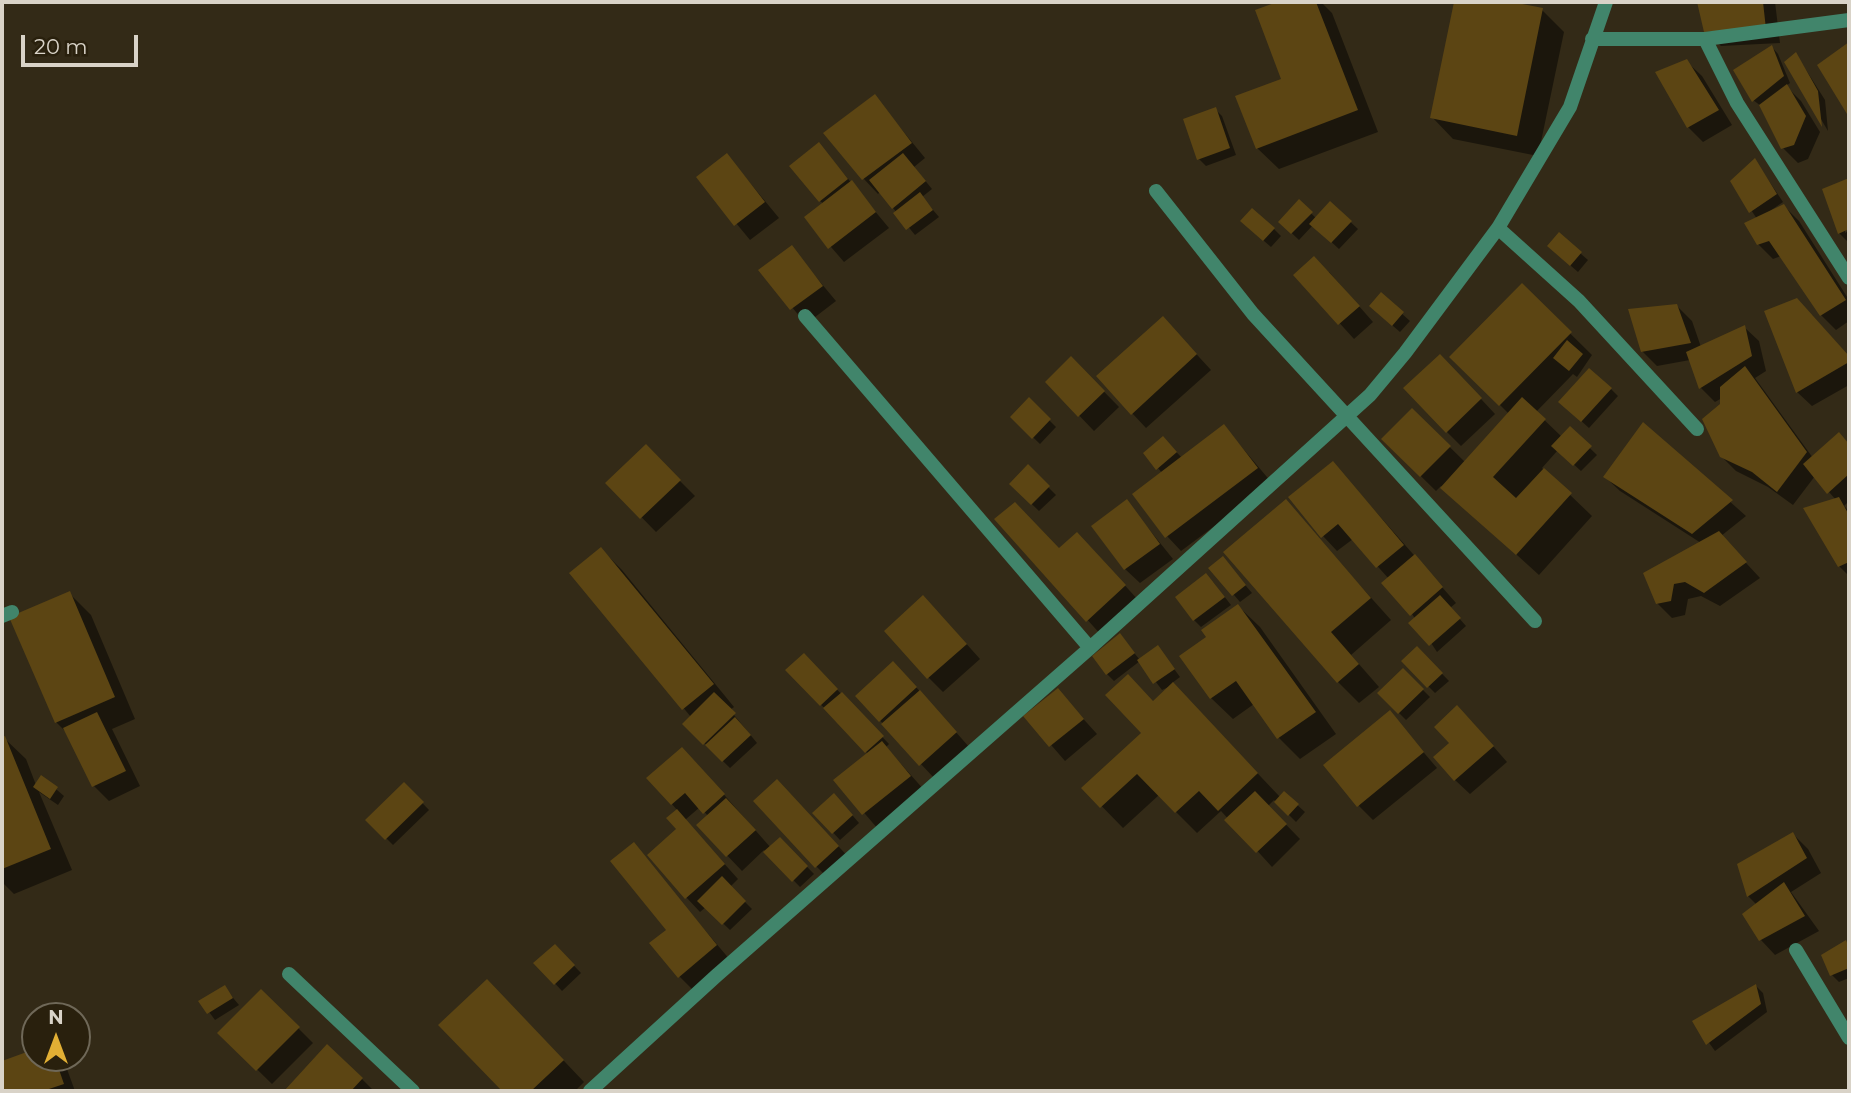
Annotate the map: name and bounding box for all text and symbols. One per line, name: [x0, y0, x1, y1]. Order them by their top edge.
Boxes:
scale bar: [24, 21, 142, 65]
text: 20 m: [34, 34, 88, 59]
north arrow: [21, 1002, 91, 1072]
text: N: [48, 1006, 64, 1029]

